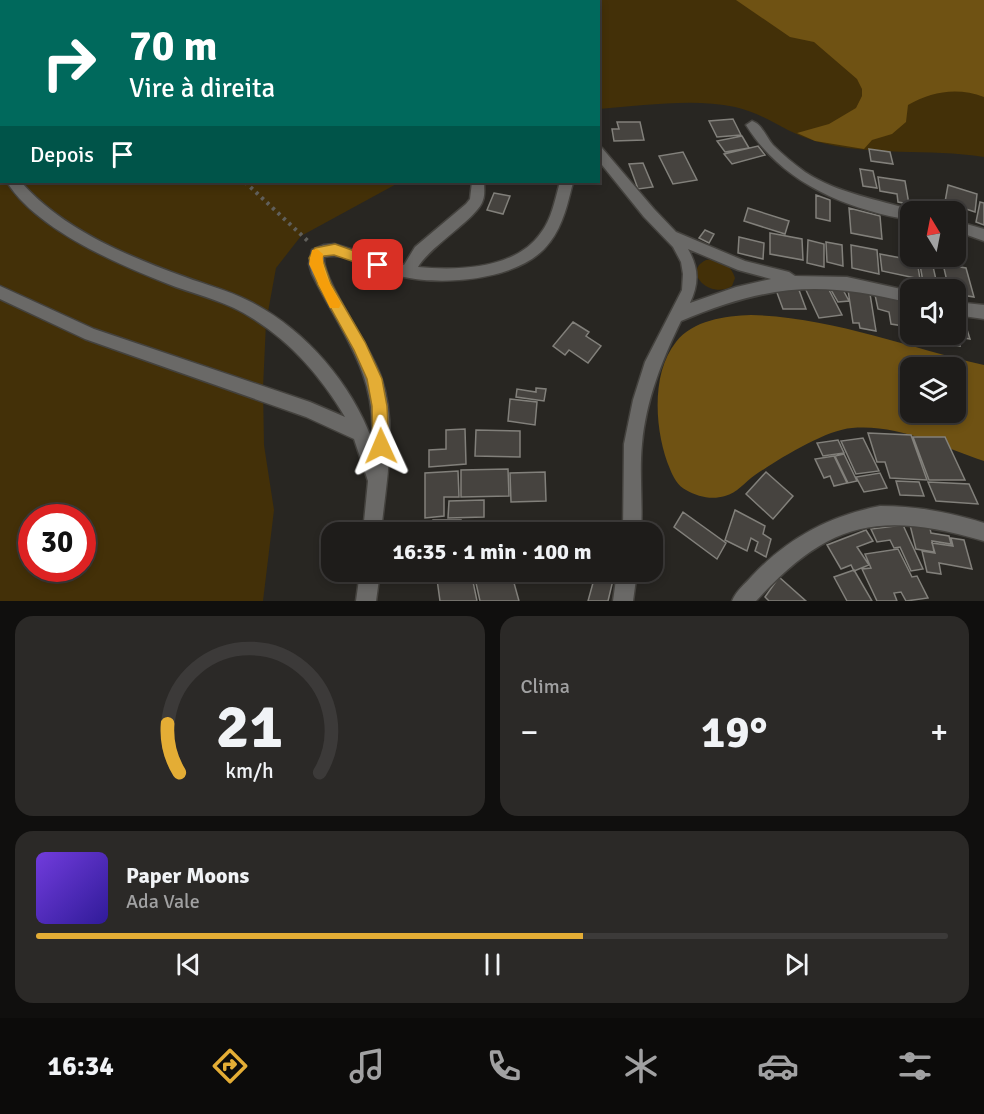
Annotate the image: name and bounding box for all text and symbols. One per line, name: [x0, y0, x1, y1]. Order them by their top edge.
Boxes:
text: 70 m: [129, 21, 218, 72]
icon: right: [30, 24, 108, 102]
text: Vire à direita: [129, 72, 275, 105]
icon: arrive: [106, 138, 139, 171]
text: Depois: [30, 141, 94, 168]
north arrow: [900, 201, 966, 267]
map controls: [900, 201, 966, 423]
pin: [352, 239, 403, 290]
icon: arrive: [361, 248, 394, 281]
button: sound: [900, 279, 966, 345]
button: layers: [900, 357, 966, 423]
position arrow: [349, 414, 413, 478]
speed limit sign: 30: [18, 504, 96, 582]
text: 16:35 · 1 min · 100 m: [392, 538, 592, 565]
text: Clima: [521, 674, 570, 699]
text: 21: [216, 688, 283, 765]
text: 19°: [701, 705, 768, 760]
text: −: [521, 712, 538, 753]
text: +: [930, 712, 948, 753]
text: km/h: [225, 758, 274, 784]
text: Paper Moons: [126, 862, 249, 889]
text: Ada Vale: [126, 889, 200, 914]
icon: previous: [172, 948, 205, 981]
icon: pause: [476, 948, 509, 981]
icon: next: [780, 948, 813, 981]
icon: directions: [209, 1045, 251, 1087]
icon: music: [346, 1045, 388, 1087]
icon: phone: [483, 1045, 525, 1087]
icon: climate: [620, 1045, 662, 1087]
icon: car: [757, 1045, 799, 1087]
icon: filters: [894, 1045, 936, 1087]
text: 16:34: [48, 1050, 114, 1083]

